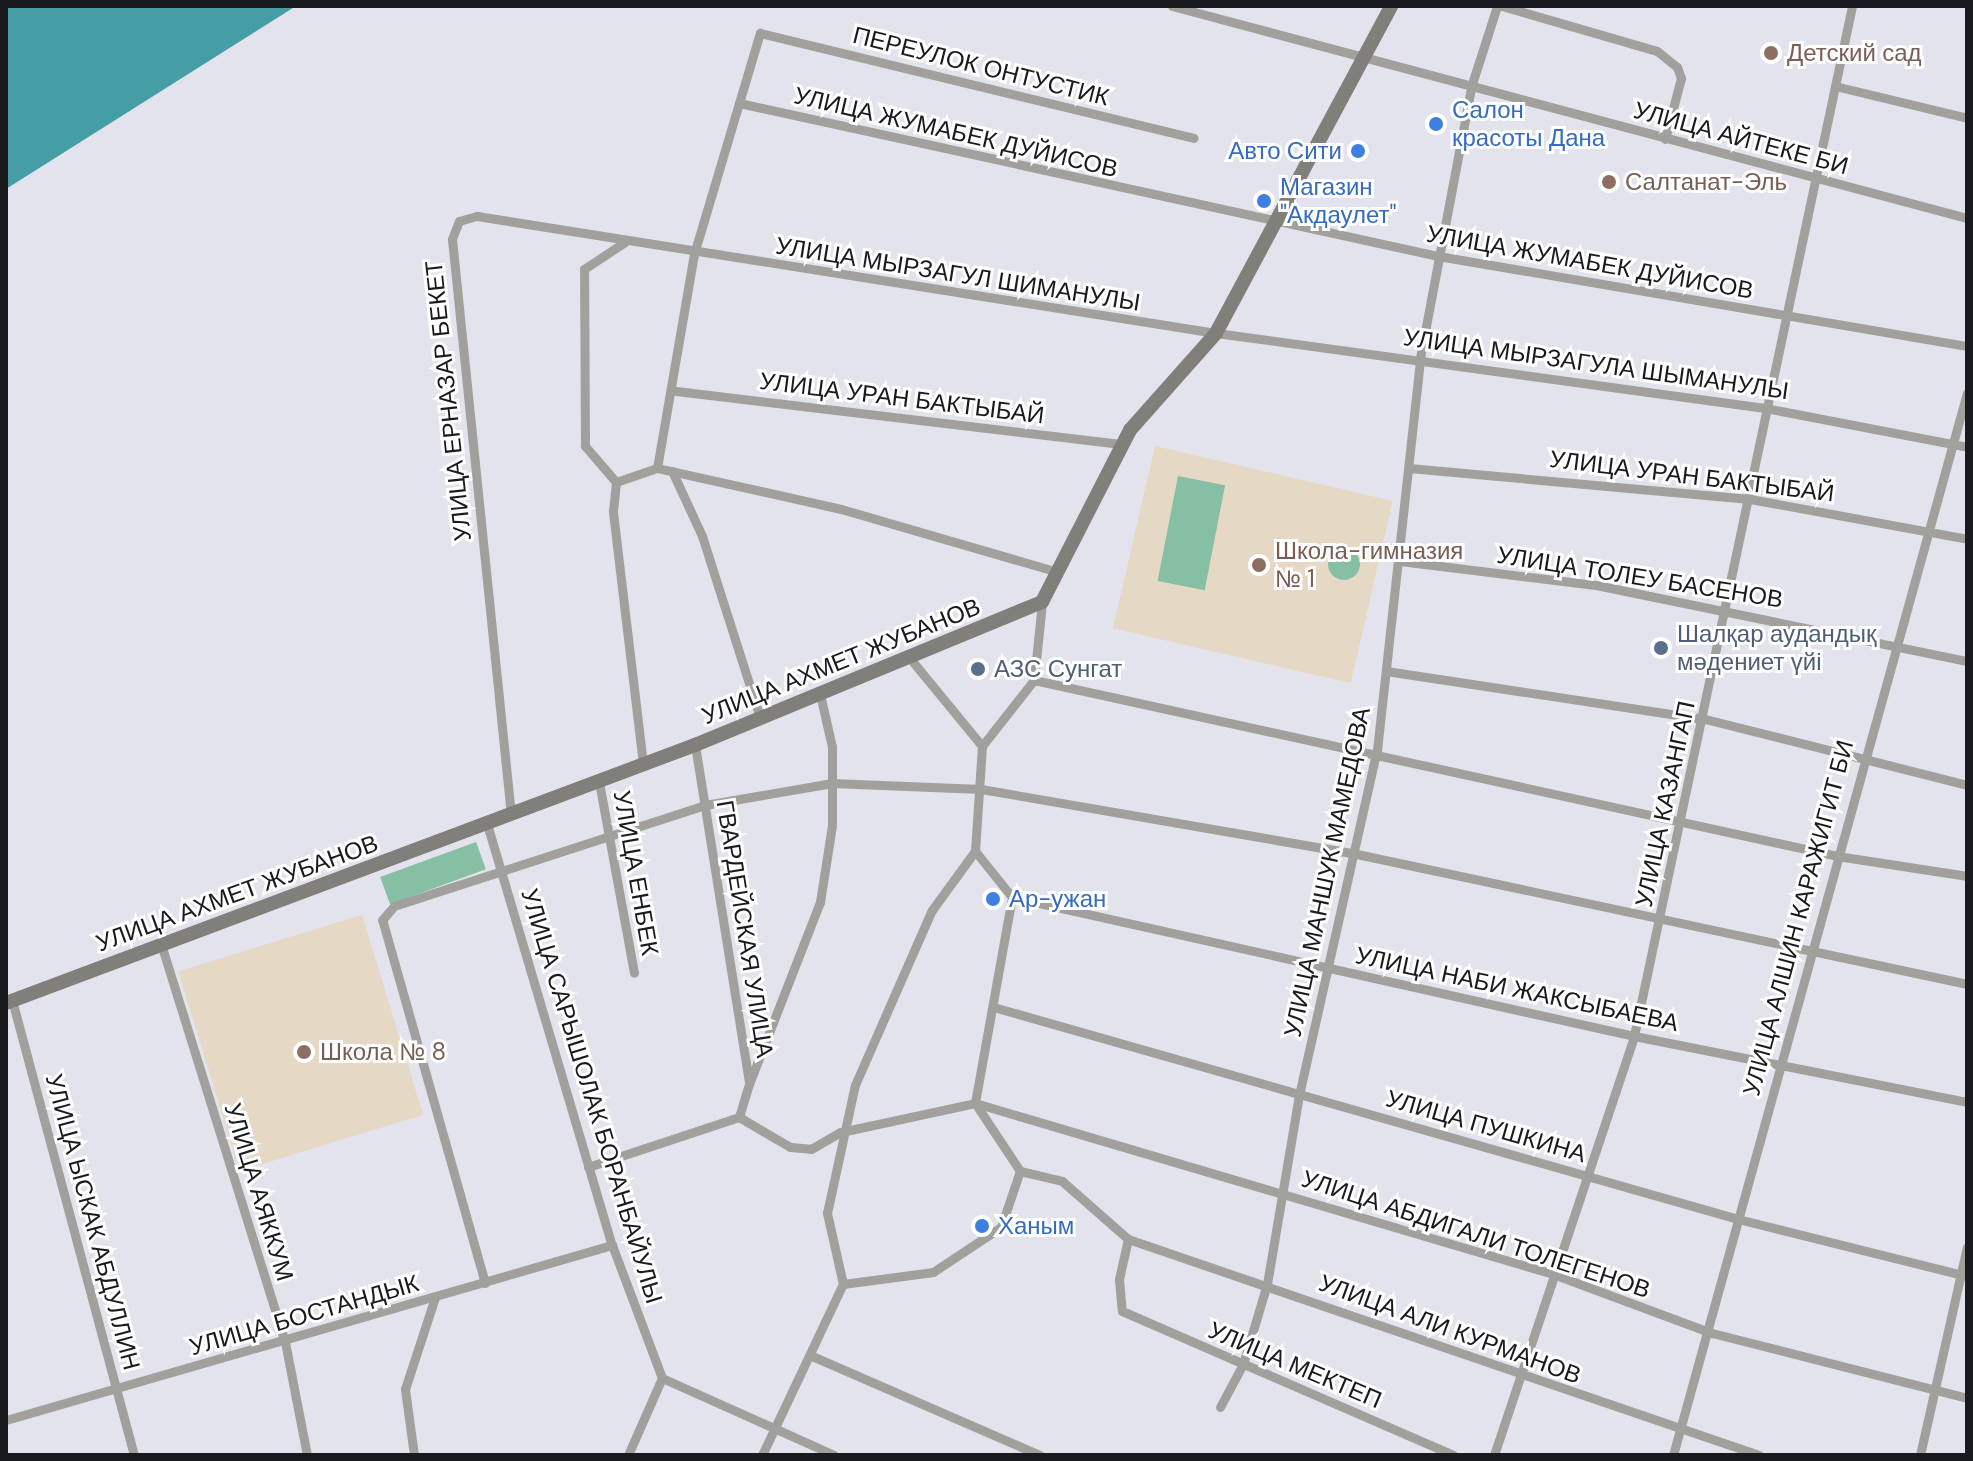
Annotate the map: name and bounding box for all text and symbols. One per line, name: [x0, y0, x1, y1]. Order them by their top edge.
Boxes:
street label: ПЕРЕУЛОК ОНТУСТИК: [850, 20, 1112, 112]
place label: Детский сад: [1787, 39, 1922, 67]
marker: Детский сад: [1762, 44, 1780, 62]
street label: УЛИЦА ЖУМАБЕК ДУЙИСОВ: [791, 81, 1121, 183]
place label: Салон красоты Дана: [1452, 96, 1605, 152]
street label: УЛИЦА АЙТЕКЕ БИ: [1631, 96, 1851, 180]
marker: Салон красоты Дана: [1427, 115, 1445, 133]
place label: Авто Сити: [1228, 137, 1342, 165]
marker: Авто Сити: [1349, 142, 1367, 160]
place label: Салтанат-Эль: [1625, 168, 1787, 196]
place label: Магазин "Акдаулет": [1280, 173, 1397, 229]
marker: Салтанат-Эль: [1600, 173, 1618, 191]
marker: Магазин "Акдаулет": [1255, 192, 1273, 210]
street label: УЛИЦА ЖУМАБЕК ДУЙИСОВ: [1424, 219, 1756, 305]
street label: УЛИЦА МЫРЗАГУЛ ШИМАНУЛЫ: [774, 231, 1142, 317]
street label: УЛИЦА ЕРНАЗАР БЕКЕТ: [419, 259, 477, 543]
street label: УЛИЦА МЫРЗАГУЛА ШЫМАНУЛЫ: [1402, 323, 1790, 405]
street label: УЛИЦА УРАН БАКТЫБАЙ: [758, 366, 1046, 430]
street label: УЛИЦА УРАН БАКТЫБАЙ: [1548, 444, 1836, 508]
place label: Школа-гимназия № 1: [1275, 537, 1463, 593]
street label: УЛИЦА ТОЛЕУ БАСЕНОВ: [1495, 540, 1785, 614]
marker: Школа-гимназия № 1: [1250, 556, 1268, 574]
street label: УЛИЦА АХМЕТ ЖУБАНОВ: [698, 592, 984, 730]
place label: Шалқар аудандық мәдениет үйі: [1677, 620, 1877, 676]
marker: Шалқар аудандық мәдениет үйі: [1652, 639, 1670, 657]
place label: АЗС Сунгат: [994, 655, 1122, 683]
marker: АЗС Сунгат: [969, 660, 987, 678]
street label: УЛИЦА КАЗАНГАП: [1629, 699, 1701, 909]
street label: УЛИЦА МАНШУК МАМЕДОВА: [1278, 704, 1376, 1040]
street label: УЛИЦА АЛШИН КАРАЖИГИТ БИ: [1737, 737, 1859, 1099]
street label: УЛИЦА ЕНБЕК: [607, 788, 665, 958]
street label: ГВАРДЕЙСКАЯ УЛИЦА: [710, 798, 780, 1060]
street label: УЛИЦА АХМЕТ ЖУБАНОВ: [92, 829, 382, 957]
street label: УЛИЦА САРЫШОЛАК БОРАНБАЙУЛЫ: [515, 885, 669, 1307]
place label: Ар-ужан: [1009, 885, 1106, 913]
marker: Ар-ужан: [984, 890, 1002, 908]
street label: УЛИЦА НАБИ ЖАКСЫБАЕВА: [1353, 941, 1681, 1037]
place label: Школа № 8: [320, 1038, 446, 1066]
marker: Школа № 8: [295, 1043, 313, 1061]
street label: УЛИЦА ЫСКАК АБДУЛЛИН: [40, 1071, 146, 1373]
street label: УЛИЦА ПУШКИНА: [1383, 1084, 1589, 1168]
street label: УЛИЦА АЯККУМ: [218, 1100, 300, 1284]
street label: УЛИЦА АБДИГАЛИ ТОЛЕГЕНОВ: [1298, 1164, 1654, 1304]
place label: Ханым: [998, 1212, 1074, 1240]
marker: Ханым: [973, 1217, 991, 1235]
street label: УЛИЦА АЛИ КУРМАНОВ: [1315, 1268, 1585, 1390]
street label: УЛИЦА БОСТАНДЫК: [186, 1269, 422, 1361]
street label: УЛИЦА МЕКТЕП: [1204, 1316, 1386, 1414]

